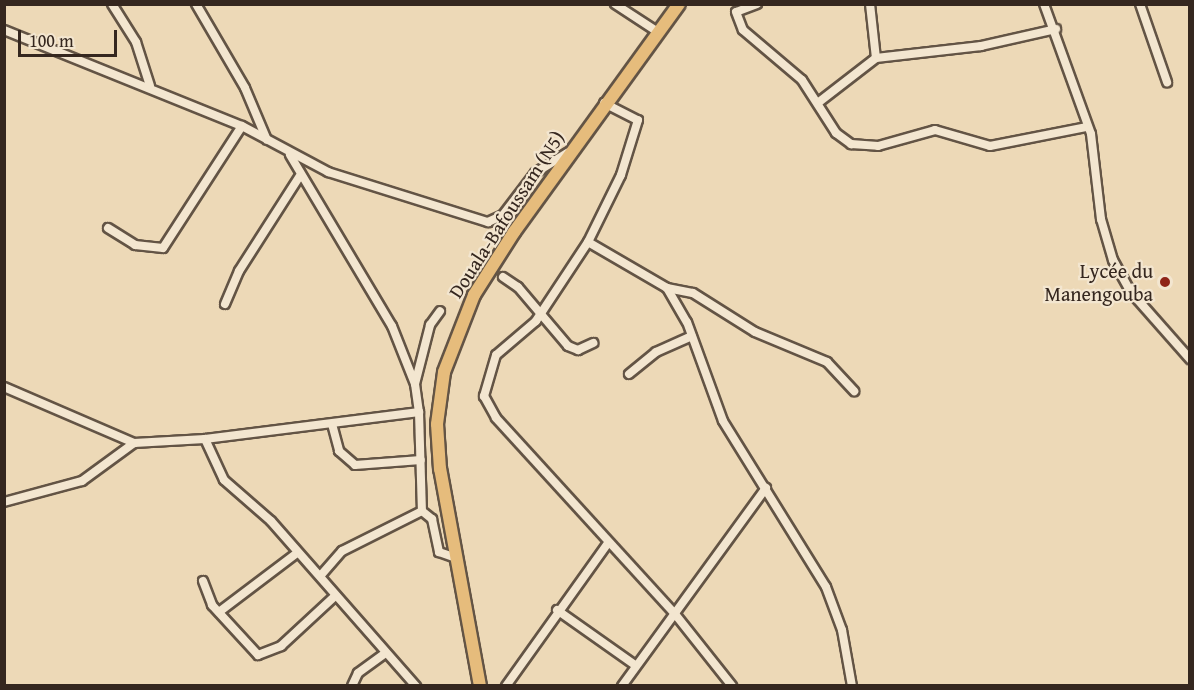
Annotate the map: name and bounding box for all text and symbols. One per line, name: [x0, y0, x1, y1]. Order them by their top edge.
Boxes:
scale bar: [21, 18, 120, 56]
text: 100 m: [29, 27, 74, 54]
street label: Douala-Bafoussam (N5): [443, 126, 569, 302]
place label: Lycée du Manengouba: [1045, 258, 1153, 305]
marker: Lycée du Manengouba: [1158, 275, 1172, 289]

